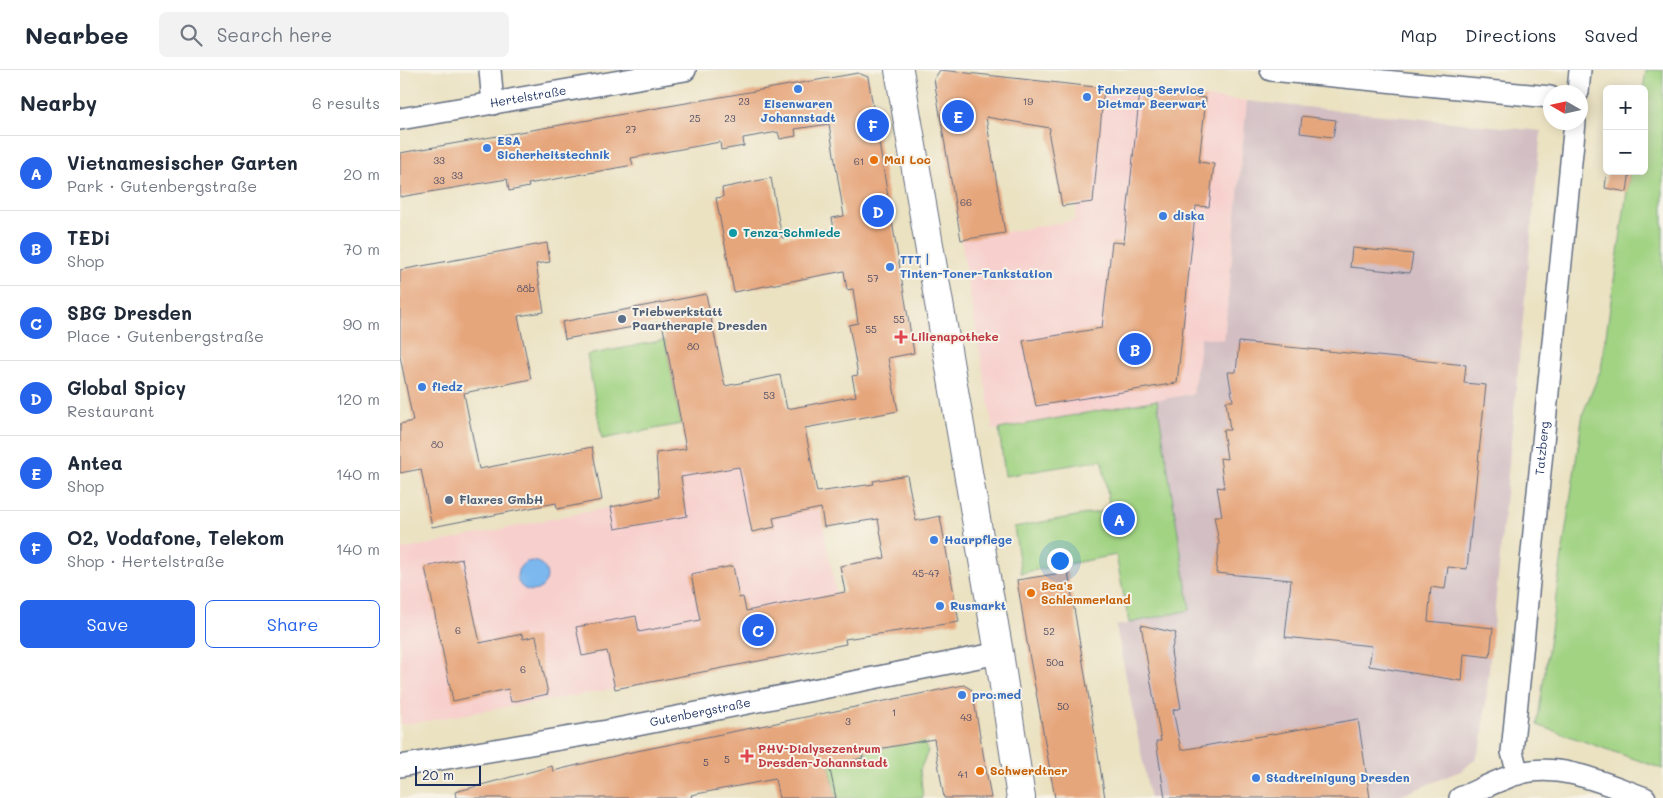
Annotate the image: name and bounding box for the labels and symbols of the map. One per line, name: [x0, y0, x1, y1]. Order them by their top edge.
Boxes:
place label: Fahrzeug-Service Dietmar Beerwart: [1097, 81, 1206, 111]
street label: Hertelstraße: [488, 82, 567, 110]
marker: Eisenwaren Johannstadt: [792, 83, 804, 95]
north arrow: [1543, 85, 1588, 130]
marker: Fahrzeug-Service Dietmar Beerwart: [1081, 91, 1093, 103]
house number: 23: [738, 94, 750, 108]
house number: 19: [1023, 94, 1033, 108]
place label: Eisenwaren Johannstadt: [761, 95, 835, 125]
pin: E: [942, 97, 974, 135]
pin: F: [857, 106, 889, 144]
house number: 25: [689, 111, 701, 125]
house number: 23: [724, 111, 736, 125]
house number: 27: [625, 122, 637, 136]
place label: ESA Sicherheitstechnik: [497, 132, 610, 162]
marker: ESA Sicherheitstechnik: [481, 142, 493, 154]
place label: Mai Loc: [884, 151, 931, 167]
house number: 33: [433, 153, 445, 167]
house number: 61: [854, 154, 864, 168]
marker: Mai Loc: [868, 154, 880, 166]
house number: 33: [451, 168, 463, 182]
house number: 33: [433, 173, 445, 187]
pin: D: [862, 192, 894, 230]
house number: 66: [960, 195, 972, 209]
place label: diska: [1173, 207, 1205, 223]
marker: diska: [1157, 210, 1169, 222]
place label: Tenza-Schmiede: [743, 224, 841, 240]
marker: Tenza-Schmiede: [727, 227, 739, 239]
place label: TTT | Tinten-Toner-Tankstation: [900, 251, 1052, 281]
marker: TTT | Tinten-Toner-Tankstation: [884, 261, 896, 273]
house number: 57: [867, 271, 879, 285]
house number: 88b: [517, 281, 535, 295]
place label: Triebwerkstatt Paartherapie Dresden: [632, 303, 767, 333]
house number: 55: [893, 312, 905, 326]
marker: Triebwerkstatt Paartherapie Dresden: [616, 313, 628, 325]
house number: 55: [865, 322, 877, 336]
place label: Lilienapotheke: [911, 328, 999, 344]
pin: B: [1119, 330, 1151, 368]
marker: Lilienapotheke: [895, 331, 907, 343]
house number: 80: [687, 339, 699, 353]
place label: fiedz: [432, 378, 463, 394]
marker: fiedz: [416, 381, 428, 393]
house number: 53: [763, 388, 775, 402]
street label: Tatzberg: [1531, 420, 1552, 476]
house number: 80: [431, 437, 443, 451]
place label: Flaxres GmbH: [459, 491, 543, 507]
marker: Flaxres GmbH: [443, 494, 455, 506]
pin: A: [1103, 500, 1135, 538]
place label: Haarpflege: [944, 531, 1012, 547]
marker: Haarpflege: [928, 534, 940, 546]
your location: [1047, 548, 1073, 574]
house number: 45-47: [912, 566, 940, 580]
place label: Bea's Schlemmerland: [1041, 577, 1131, 607]
marker: Bea's Schlemmerland: [1025, 587, 1037, 599]
place label: Rusmarkt: [950, 597, 1006, 613]
marker: Rusmarkt: [934, 600, 946, 612]
pin: C: [742, 611, 774, 649]
house number: 6: [455, 623, 461, 637]
house number: 52: [1043, 624, 1055, 638]
house number: 50a: [1046, 655, 1064, 669]
house number: 6: [520, 662, 526, 676]
place label: pro:med: [972, 686, 1022, 702]
marker: pro:med: [956, 689, 968, 701]
street label: Gutenbergstraße: [648, 694, 752, 729]
house number: 50: [1057, 699, 1069, 713]
house number: 1: [892, 705, 896, 719]
house number: 43: [960, 710, 972, 724]
house number: 3: [845, 714, 851, 728]
place label: PHV-Dialysezentrum Dresden-Johannstadt: [758, 740, 888, 770]
marker: PHV-Dialysezentrum Dresden-Johannstadt: [740, 749, 754, 763]
house number: 5: [724, 752, 730, 766]
house number: 5: [703, 755, 709, 769]
place label: Schwerdtner: [990, 762, 1068, 778]
scale bar: [415, 763, 481, 786]
marker: Schwerdtner: [974, 765, 986, 777]
house number: 41: [958, 767, 968, 781]
place label: Stadtreinigung Dresden: [1266, 769, 1410, 785]
marker: Stadtreinigung Dresden: [1250, 772, 1262, 784]

